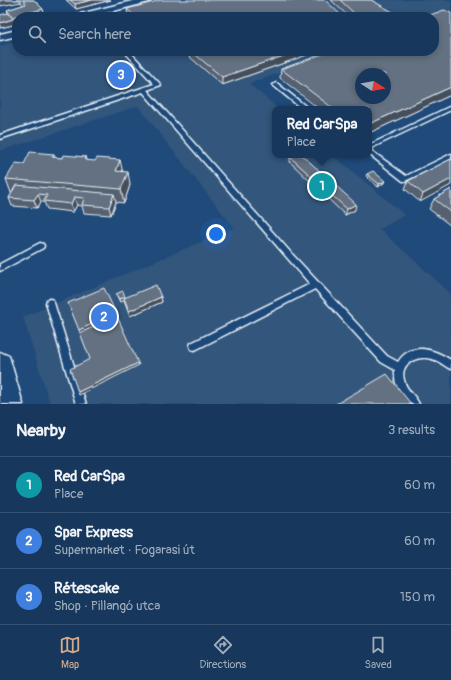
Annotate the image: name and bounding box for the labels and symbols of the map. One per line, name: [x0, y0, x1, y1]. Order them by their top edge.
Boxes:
pin: 3: [108, 60, 134, 90]
north arrow: [355, 68, 391, 104]
pin: 1: [309, 171, 335, 201]
your location: [206, 224, 226, 244]
pin: 2: [91, 302, 117, 332]

